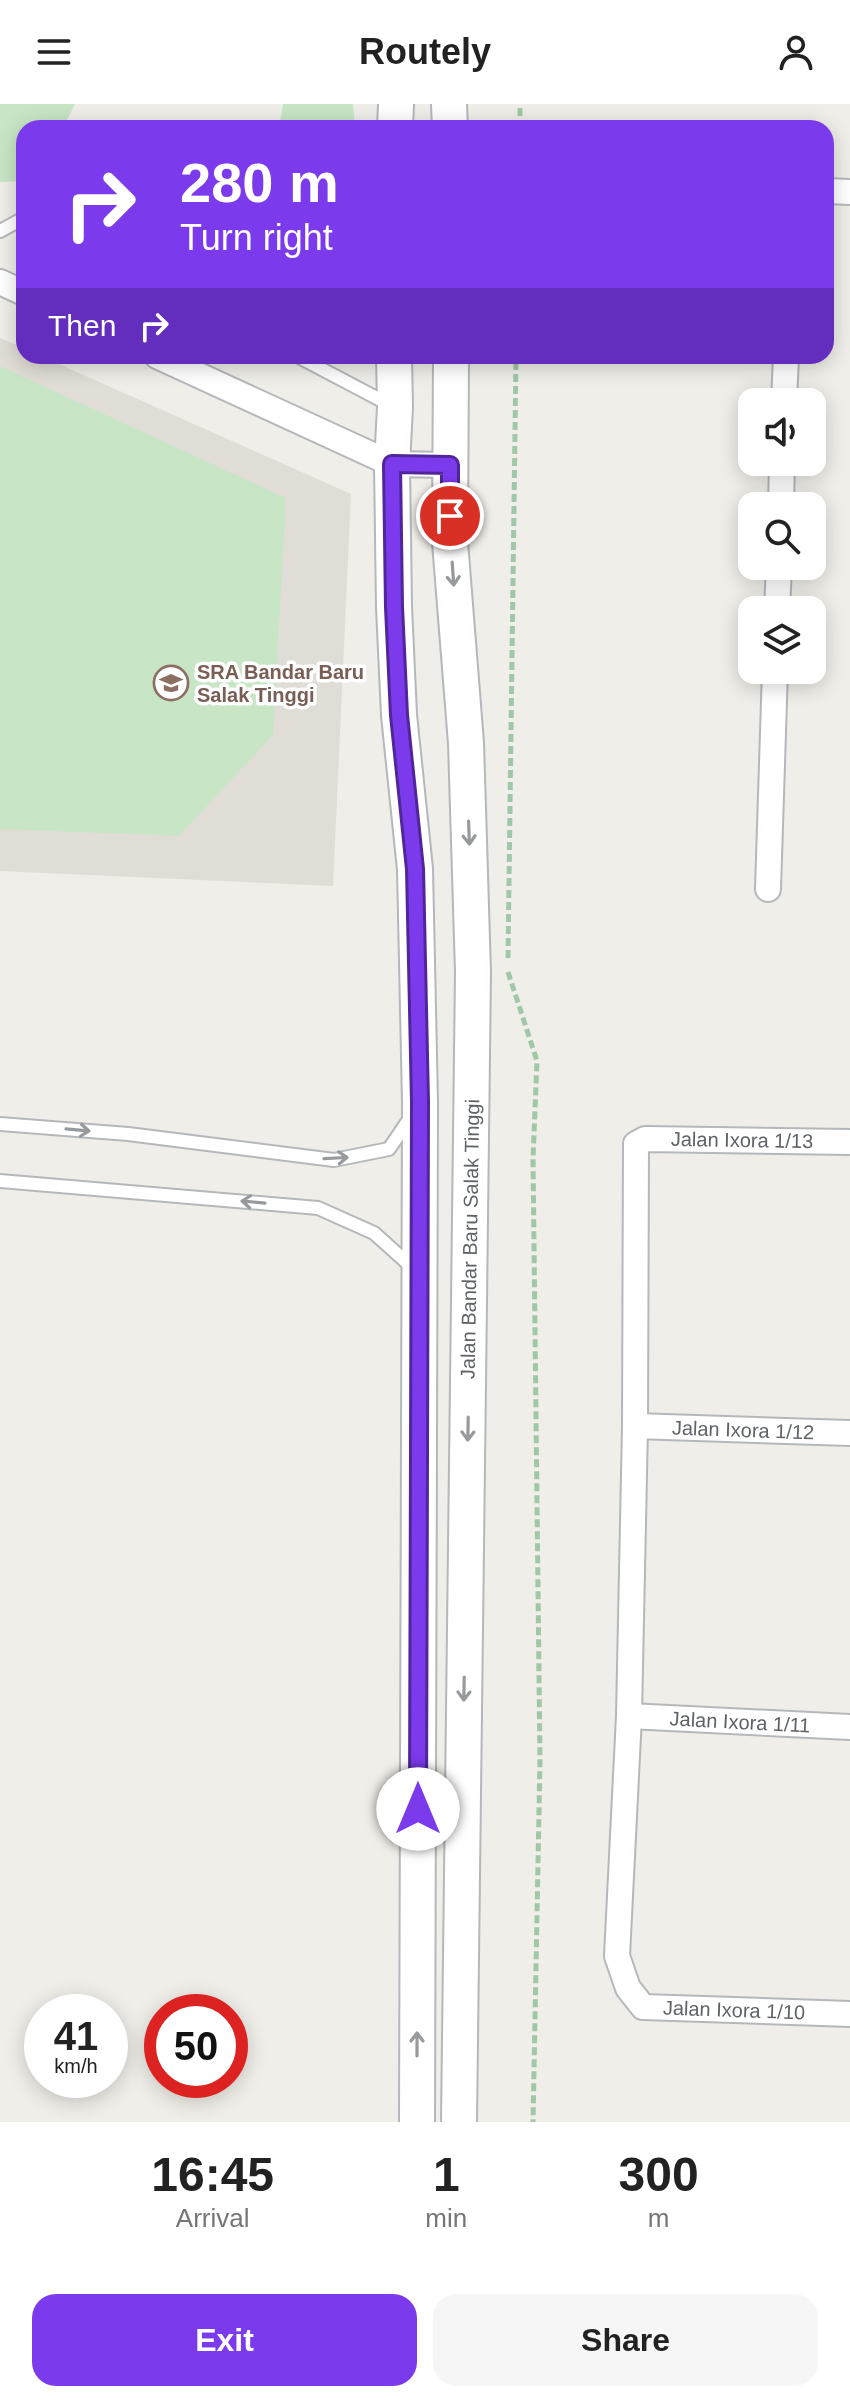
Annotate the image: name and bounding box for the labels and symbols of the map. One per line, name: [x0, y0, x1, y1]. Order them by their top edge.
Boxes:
pin: [416, 482, 484, 550]
one-way arrow: [445, 560, 460, 587]
place label: SRA Bandar Baru Salak Tinggi: [197, 661, 364, 706]
school or university icon: SRA Bandar Baru Salak Tinggi: [152, 664, 190, 702]
one-way arrow: [461, 819, 476, 846]
street label: Jalan Bandar Baru Salak Tinggi: [457, 1099, 483, 1379]
one-way arrow: [64, 1123, 91, 1138]
street label: Jalan Ixora 1/13: [671, 1128, 813, 1152]
one-way arrow: [322, 1150, 349, 1165]
one-way arrow: [240, 1194, 267, 1209]
one-way arrow: [460, 1415, 475, 1442]
street label: Jalan Ixora 1/12: [671, 1417, 815, 1443]
one-way arrow: [456, 1675, 472, 1702]
street label: Jalan Ixora 1/11: [669, 1707, 811, 1737]
position arrow: [376, 1767, 460, 1851]
speed limit sign: 50: [144, 1994, 248, 2098]
street label: Jalan Ixora 1/10: [662, 1997, 806, 2023]
one-way arrow: [409, 2031, 425, 2058]

